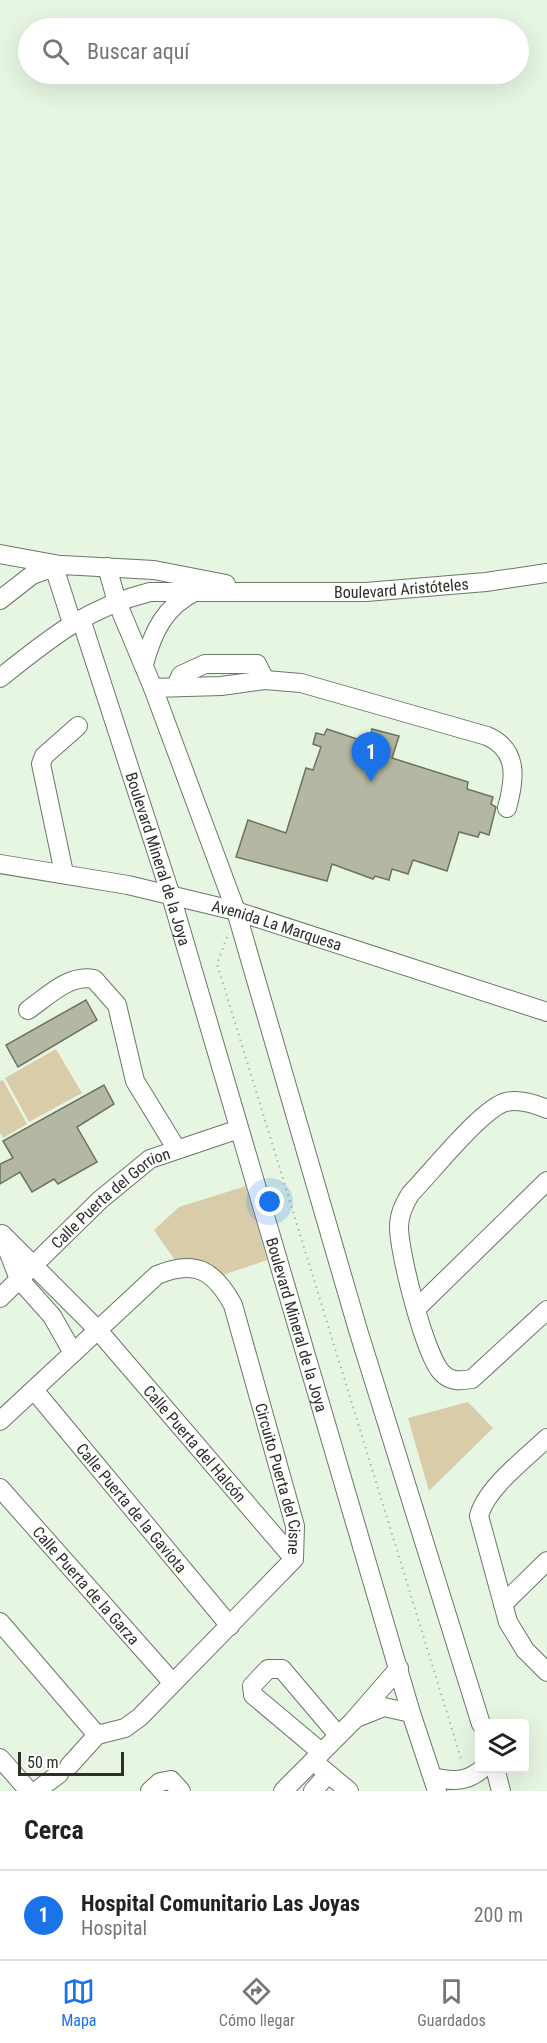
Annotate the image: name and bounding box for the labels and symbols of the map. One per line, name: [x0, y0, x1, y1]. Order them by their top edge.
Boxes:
street label: Boulevard Aristóteles: [334, 574, 469, 602]
pin: 1: [352, 732, 391, 782]
street label: Boulevard Mineral de la Joya: [121, 770, 194, 948]
street label: Avenida La Marquesa: [210, 897, 344, 955]
street label: Calle Puerta del Gorrion: [47, 1144, 173, 1253]
your location: [255, 1187, 284, 1216]
street label: Boulevard Mineral de la Joya: [262, 1235, 331, 1414]
street label: Calle Puerta del Halcón: [139, 1381, 250, 1506]
street label: Circuito Puerta del Cisne: [251, 1401, 304, 1555]
street label: Calle Puerta de la Gaviota: [72, 1439, 191, 1577]
street label: Calle Puerta de la Garza: [28, 1523, 143, 1649]
scale bar: [18, 1749, 124, 1776]

